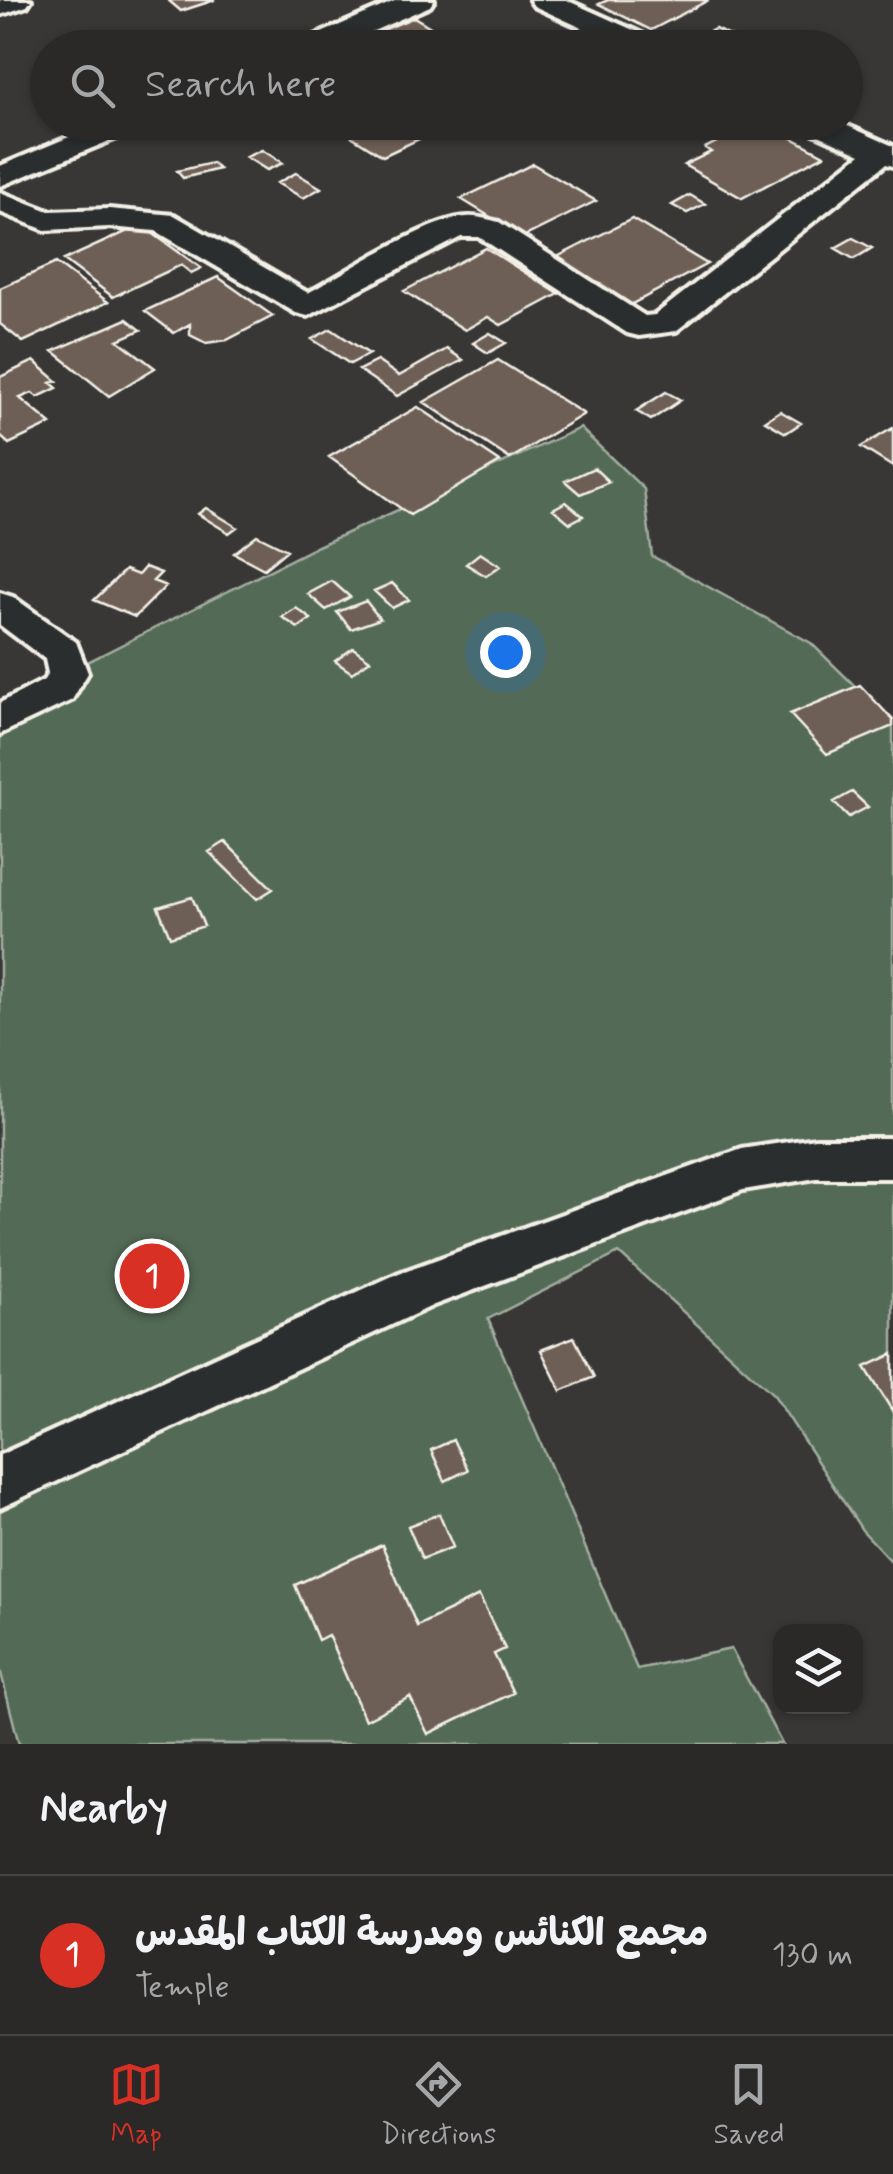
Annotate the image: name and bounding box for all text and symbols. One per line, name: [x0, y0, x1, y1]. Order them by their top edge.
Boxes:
search box: [30, 30, 863, 140]
icon: search: [65, 58, 120, 113]
text: Search here: [145, 61, 336, 110]
your location: [480, 627, 531, 678]
pin: 1: [120, 1238, 184, 1314]
map controls: [773, 1624, 863, 1714]
button: layers: [773, 1624, 863, 1714]
text: Nearby: [40, 1782, 168, 1837]
text: مجمع الكنائس ومدرسة الكتاب المقدس: [135, 1910, 708, 1959]
text: 1: [65, 1934, 80, 1976]
text: 130 m: [772, 1934, 853, 1976]
text: Temple: [135, 1966, 230, 2008]
tab: Map: [109, 2057, 164, 2154]
tab: Directions: [381, 2057, 496, 2154]
tab: Saved: [714, 2057, 784, 2154]

